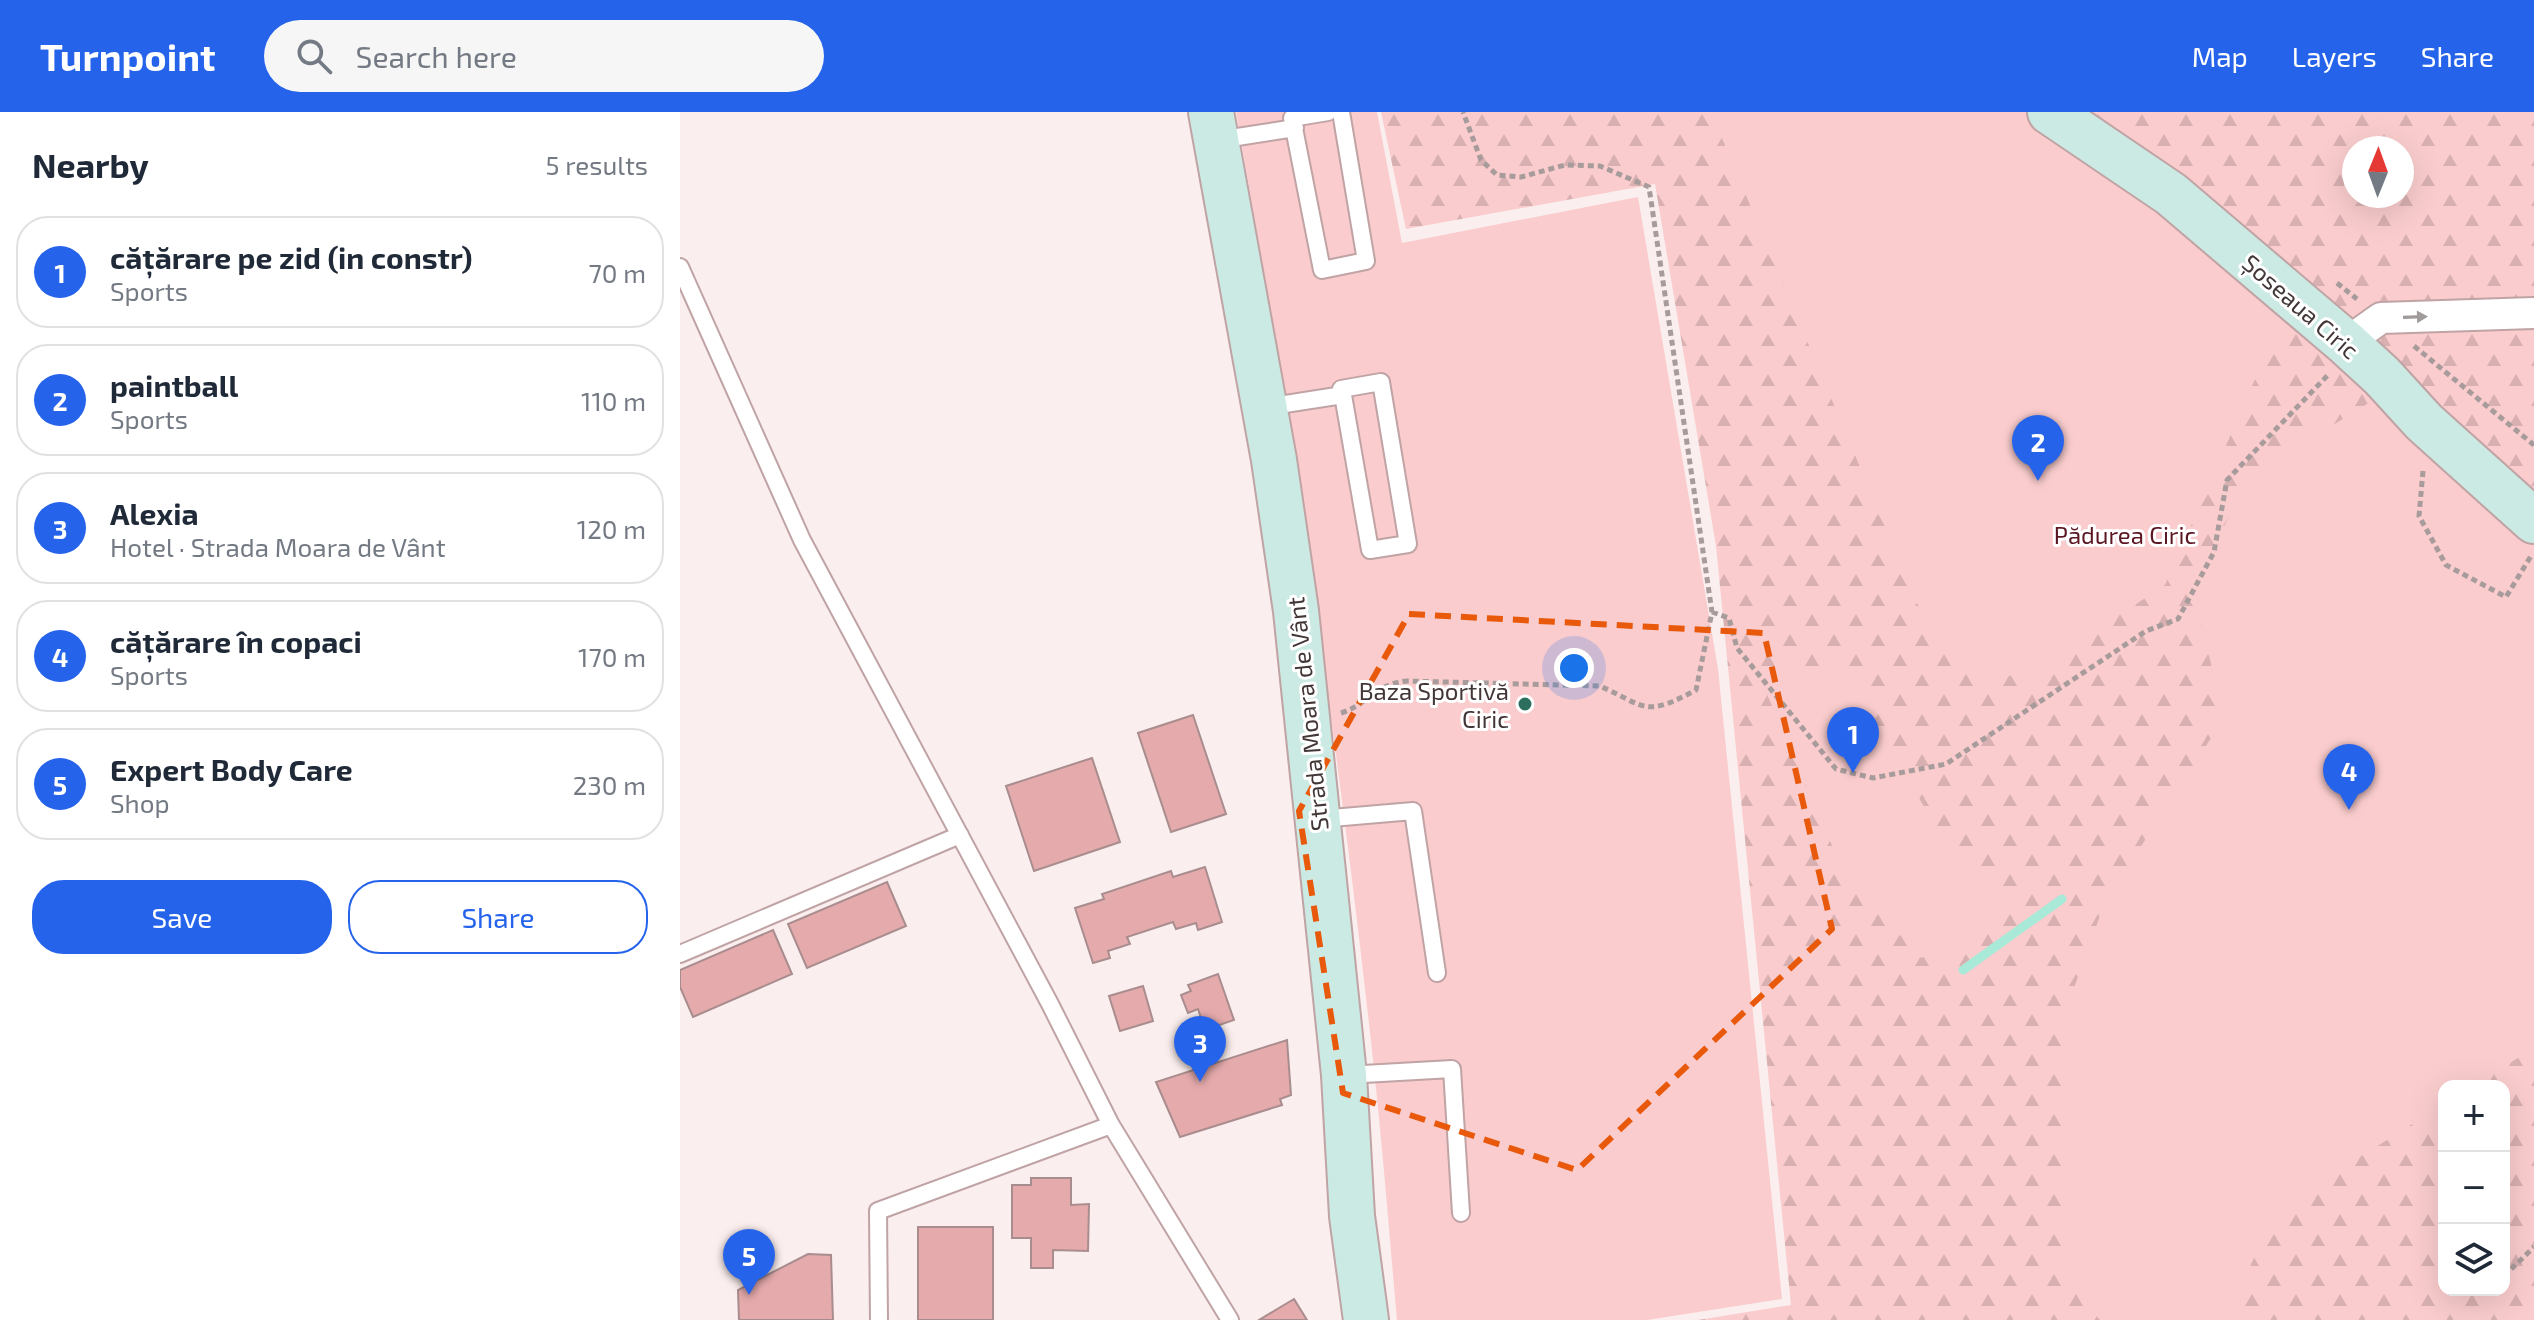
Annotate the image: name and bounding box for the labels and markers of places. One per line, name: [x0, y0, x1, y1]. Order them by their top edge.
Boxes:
pin: 2: [2012, 415, 2064, 481]
place label: Baza Sportivă Ciric: [1359, 676, 1509, 733]
marker: Baza Sportivă Ciric: [1516, 695, 1534, 713]
pin: 1: [1827, 707, 1879, 773]
pin: 4: [2323, 744, 2375, 810]
pin: 3: [1174, 1016, 1226, 1082]
pin: 5: [723, 1229, 775, 1295]

